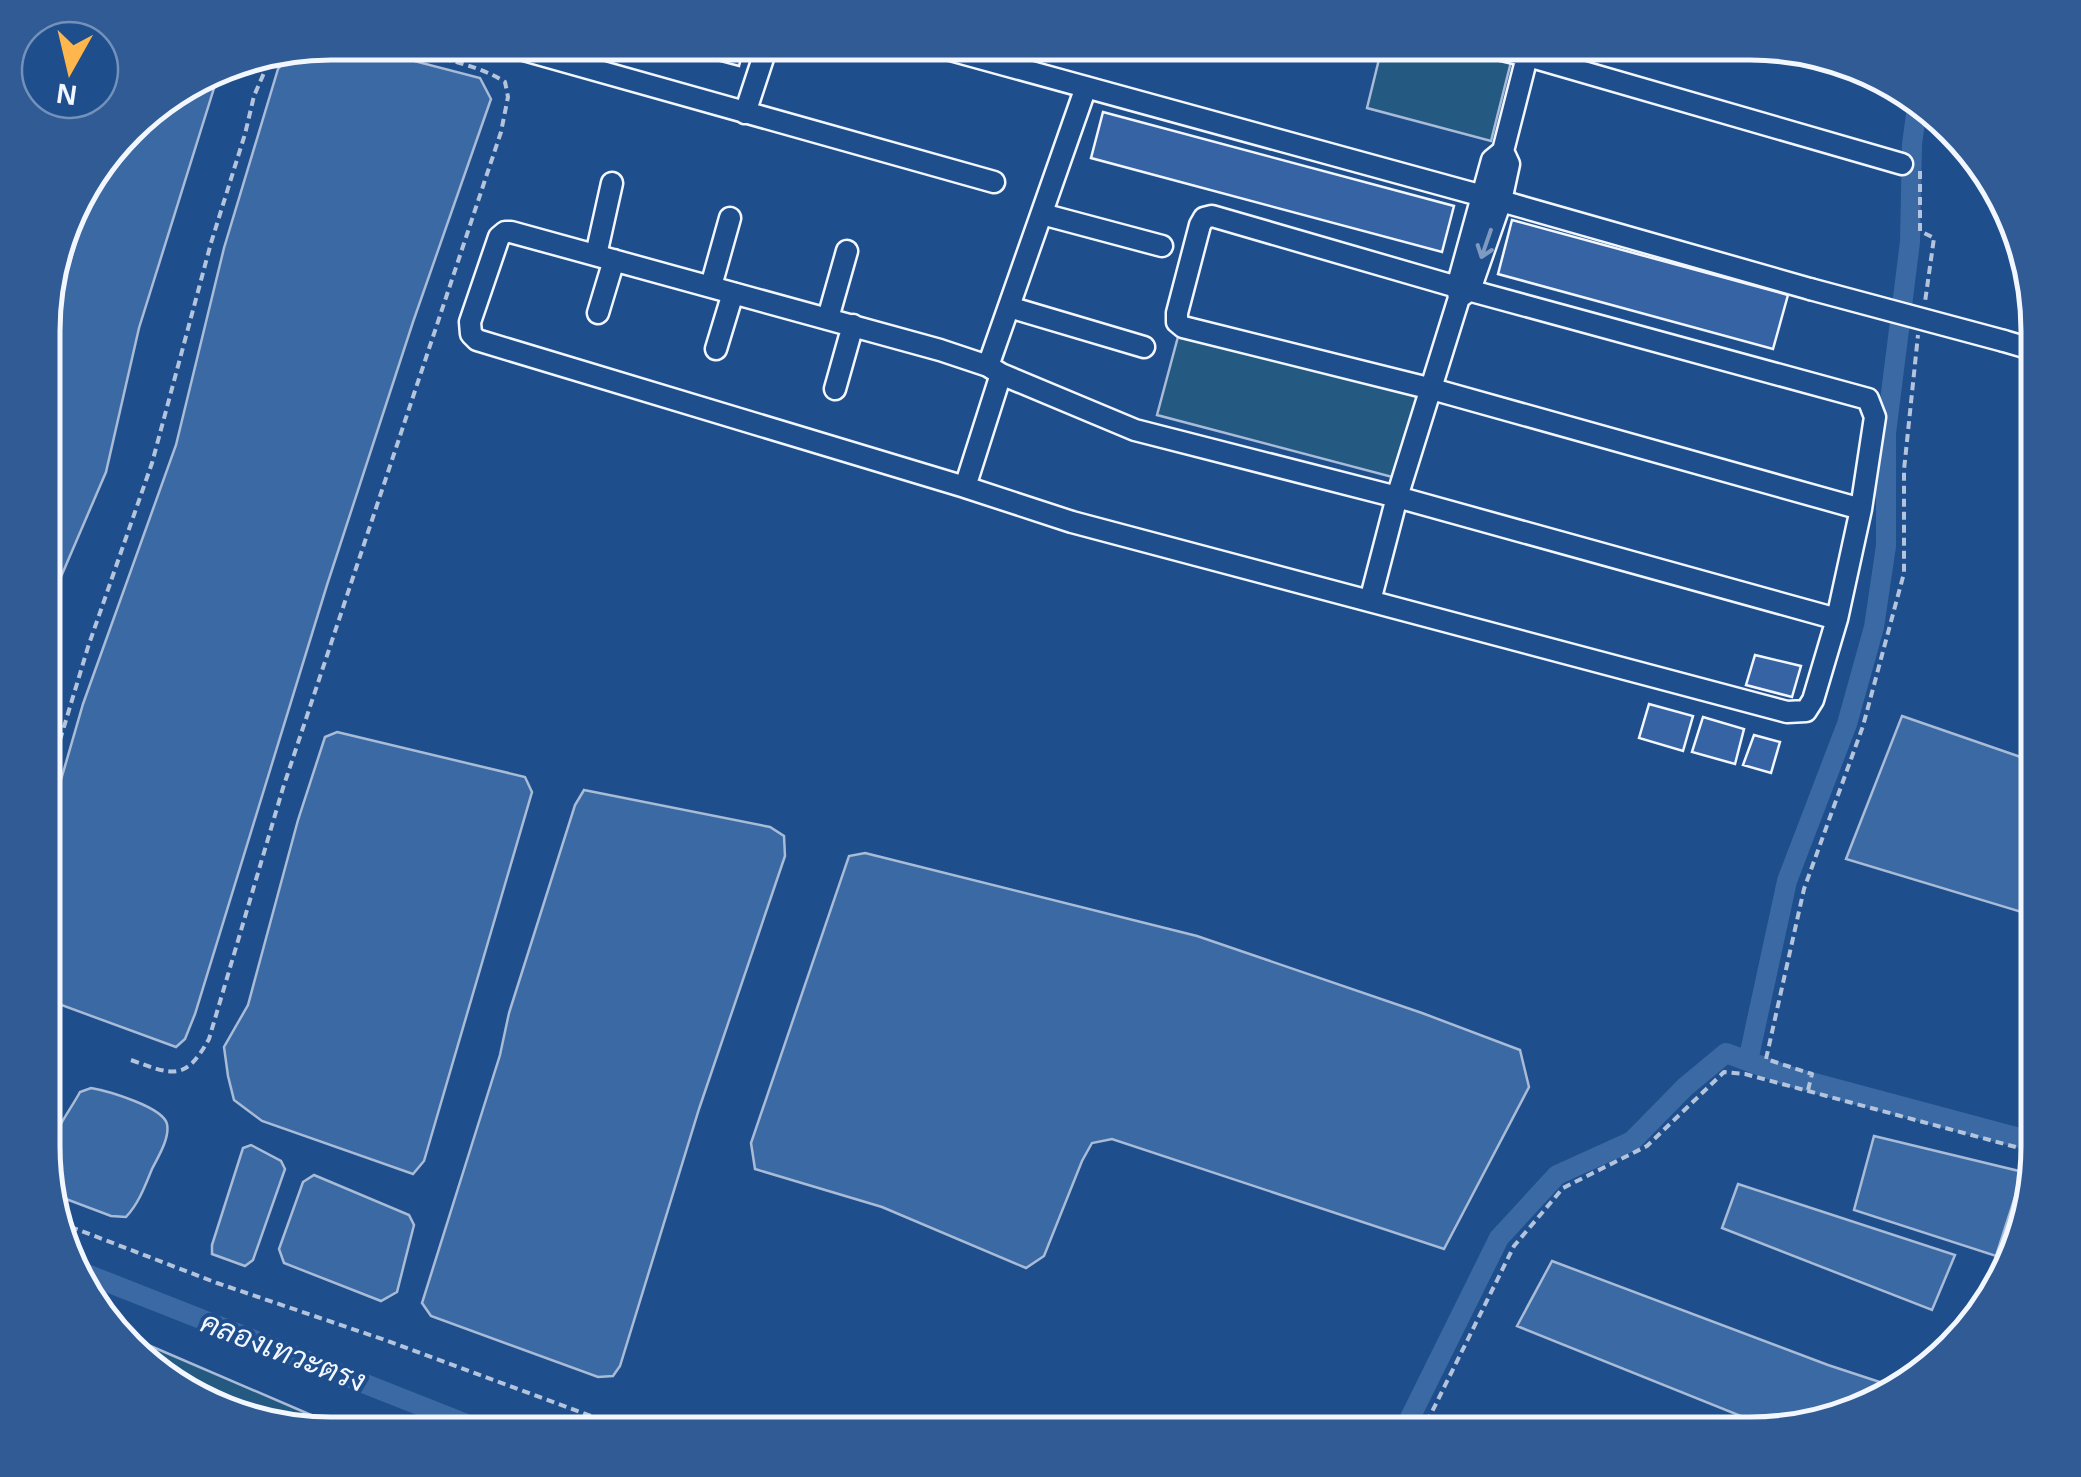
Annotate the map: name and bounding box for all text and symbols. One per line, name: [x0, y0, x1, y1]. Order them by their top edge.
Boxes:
north arrow: [20, 20, 120, 120]
text: N: [54, 78, 79, 111]
one-way arrow: [1476, 228, 1494, 259]
water label: คลองเทวะตรง: [196, 1305, 370, 1398]

